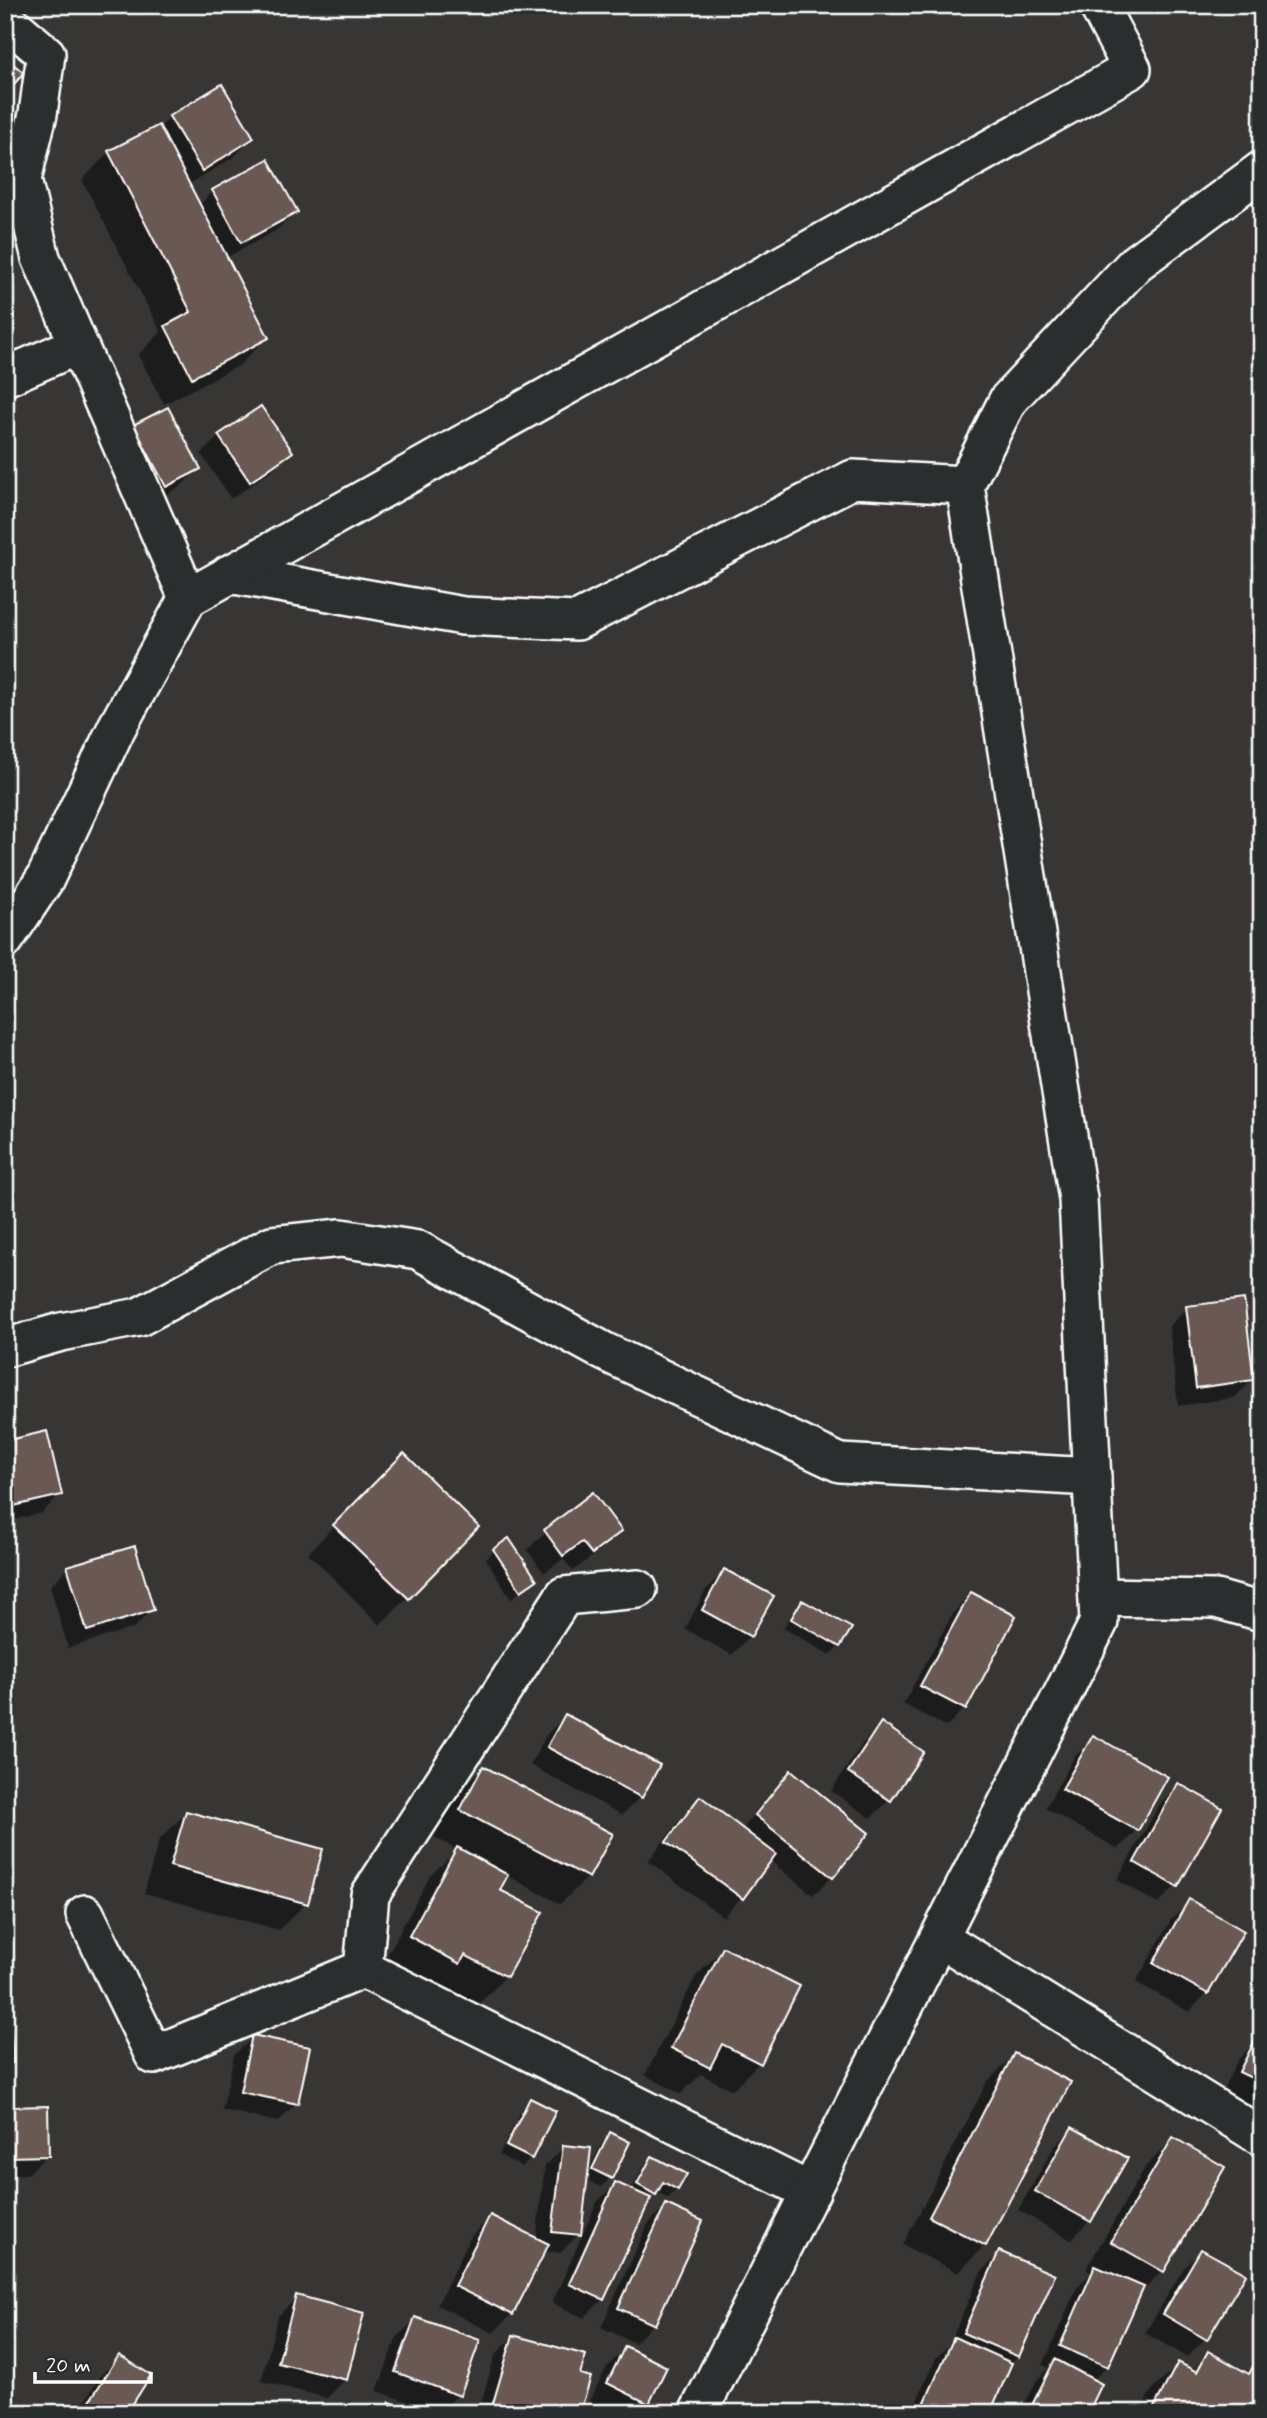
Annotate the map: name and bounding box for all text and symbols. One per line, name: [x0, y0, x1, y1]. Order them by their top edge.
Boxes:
scale bar: [35, 2341, 150, 2385]
text: 20 m: [46, 2352, 91, 2380]

